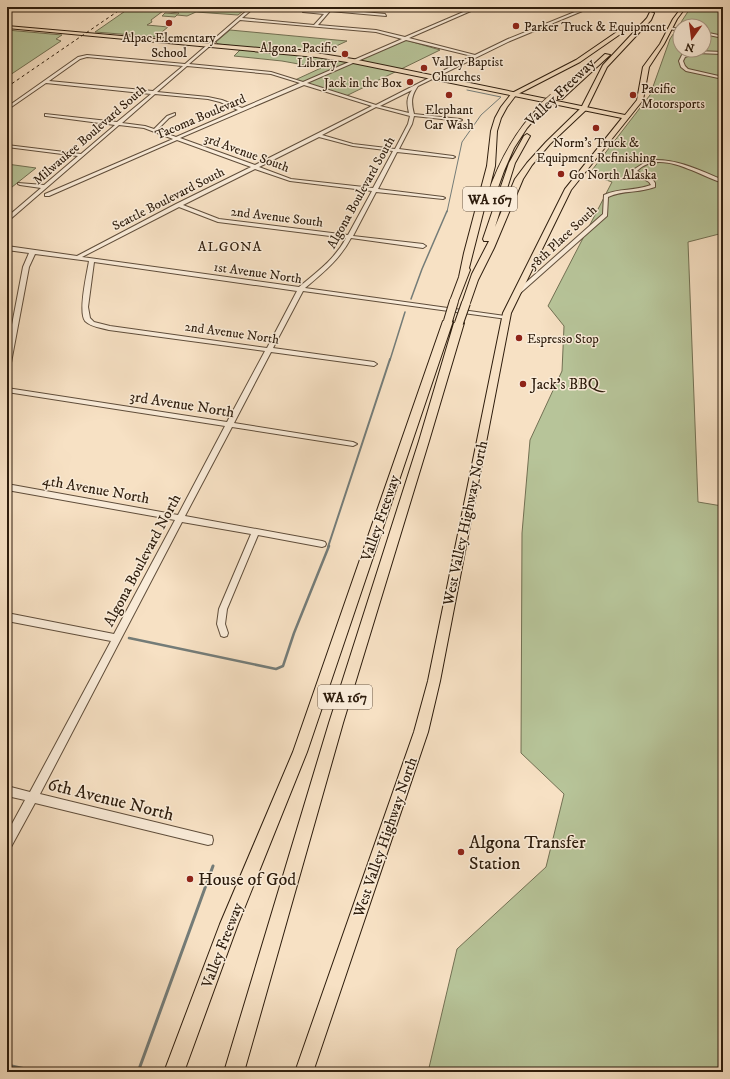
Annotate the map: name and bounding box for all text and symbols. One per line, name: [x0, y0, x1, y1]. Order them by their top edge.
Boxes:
marker: Alpac Elementary School: [164, 18, 174, 28]
north arrow: [672, 18, 712, 58]
place label: Parker Truck & Equipment: [524, 19, 666, 35]
marker: Parker Truck & Equipment: [511, 21, 521, 31]
place label: Alpac Elementary School: [122, 30, 217, 61]
text: N: [684, 39, 696, 55]
place label: Algona-Pacific Library: [260, 40, 338, 71]
marker: Algona-Pacific Library: [340, 49, 350, 59]
place label: Valley Baptist Churches: [431, 54, 503, 85]
street label: Valley Freeway: [521, 54, 600, 131]
marker: Valley Baptist Churches: [419, 63, 429, 73]
place label: Jack in the Box: [323, 75, 403, 91]
marker: Jack in the Box: [405, 77, 415, 87]
street label: Milwaukee Boulevard South: [30, 81, 150, 188]
place label: Pacific Motorsports: [641, 81, 705, 112]
street label: Tacoma Boulevard: [153, 90, 249, 143]
marker: Elephant Car Wash: [444, 90, 454, 100]
marker: Pacific Motorsports: [628, 90, 638, 100]
place label: Elephant Car Wash: [424, 102, 474, 133]
marker: Norm's Truck & Equipment Refinishing: [591, 123, 601, 133]
street label: 3rd Avenue South: [202, 130, 292, 176]
street label: Algona Boulevard South: [323, 133, 398, 251]
place label: Norm's Truck & Equipment Refinishing: [536, 135, 656, 166]
street label: Seattle Boulevard South: [110, 164, 227, 234]
place label: Go North Alaska: [569, 167, 657, 183]
marker: Go North Alaska: [556, 169, 566, 179]
road number: WA 167: [463, 187, 517, 211]
street label: 58th Place South: [525, 202, 600, 274]
street label: 2nd Avenue South: [230, 203, 324, 231]
district label: ALGONA: [198, 238, 262, 256]
street label: 1st Avenue North: [213, 259, 303, 287]
street label: 2nd Avenue North: [184, 318, 280, 348]
place label: Espresso Stop: [527, 331, 599, 347]
marker: Espresso Stop: [514, 333, 524, 343]
place label: Jack's BBQ: [529, 375, 606, 394]
marker: Jack's BBQ: [518, 379, 528, 389]
street label: 3rd Avenue North: [128, 387, 236, 422]
street label: West Valley Highway North: [439, 439, 492, 608]
street label: 4th Avenue North: [41, 471, 151, 508]
street label: Valley Freeway: [357, 472, 404, 565]
street label: Algona Boulevard North: [99, 491, 186, 630]
road number: WA 167: [318, 685, 372, 709]
street label: West Valley Highway North: [349, 755, 422, 921]
street label: 6th Avenue North: [45, 774, 177, 826]
place label: Algona Transfer Station: [469, 832, 586, 875]
marker: Algona Transfer Station: [456, 847, 466, 857]
place label: House of God: [198, 869, 296, 891]
marker: House of God: [185, 874, 195, 884]
street label: Valley Freeway: [197, 899, 248, 991]

